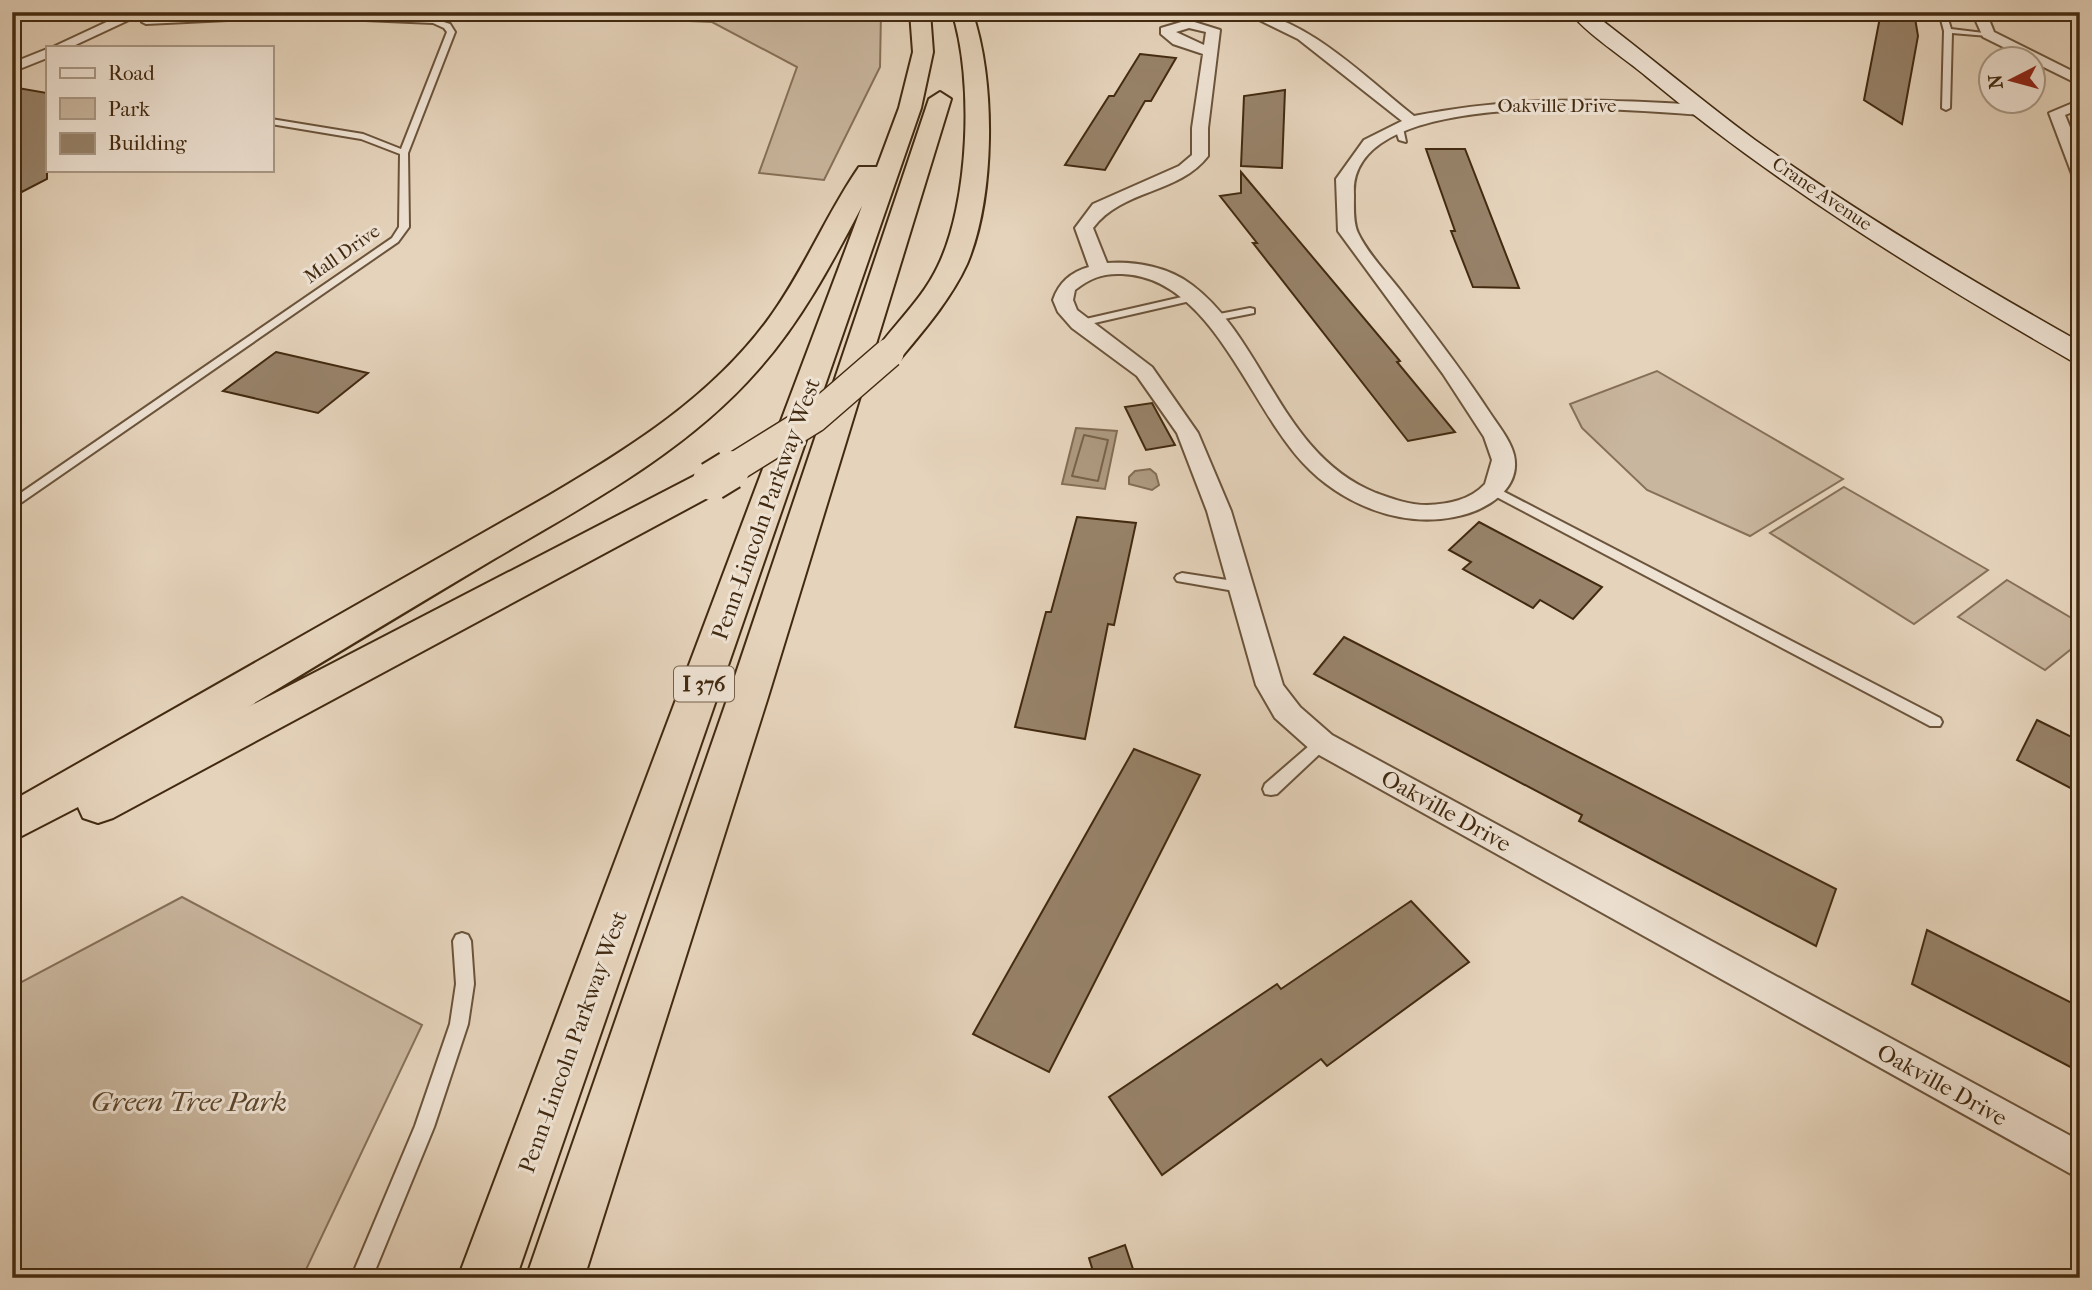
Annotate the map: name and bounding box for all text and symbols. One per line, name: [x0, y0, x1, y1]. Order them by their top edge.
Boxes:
legend: [46, 46, 273, 172]
north arrow: [1976, 46, 2046, 116]
text: Road: [108, 61, 155, 85]
text: N: [1984, 73, 2008, 90]
street label: Oakville Drive: [1497, 95, 1617, 117]
text: Park: [108, 97, 150, 121]
text: Building: [108, 131, 187, 155]
street label: Crane Avenue: [1768, 153, 1876, 235]
street label: Mall Drive: [300, 220, 384, 288]
street label: Penn-Lincoln Parkway West: [706, 374, 826, 644]
road number: I 376: [674, 666, 734, 702]
street label: Oakville Drive: [1376, 764, 1516, 858]
street label: Penn-Lincoln Parkway West: [513, 907, 633, 1177]
street label: Oakville Drive: [1872, 1038, 2012, 1132]
park label: Green Tree Park: [91, 1085, 287, 1118]

